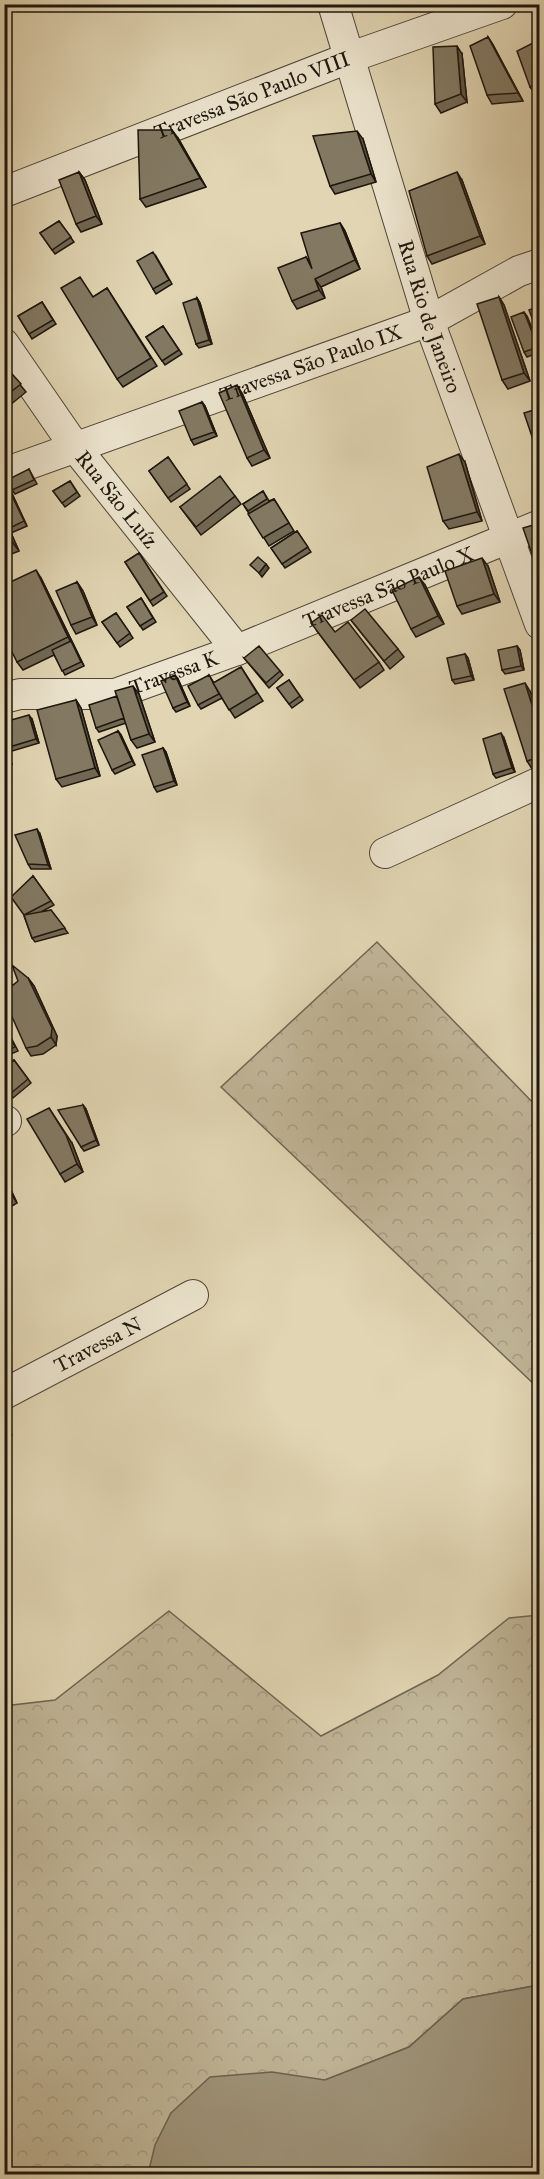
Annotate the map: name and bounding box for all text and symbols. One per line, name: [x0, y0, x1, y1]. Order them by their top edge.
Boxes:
street label: Travessa São Paulo VIII: [150, 46, 354, 145]
street label: Rua Rio de Janeiro: [392, 237, 467, 397]
street label: Travessa São Paulo IX: [216, 319, 406, 408]
street label: Rua São Luíz: [70, 445, 164, 554]
street label: Travessa São Paulo X: [299, 541, 478, 634]
street label: Travessa K: [126, 644, 223, 701]
street label: Travessa N: [50, 1311, 146, 1379]

